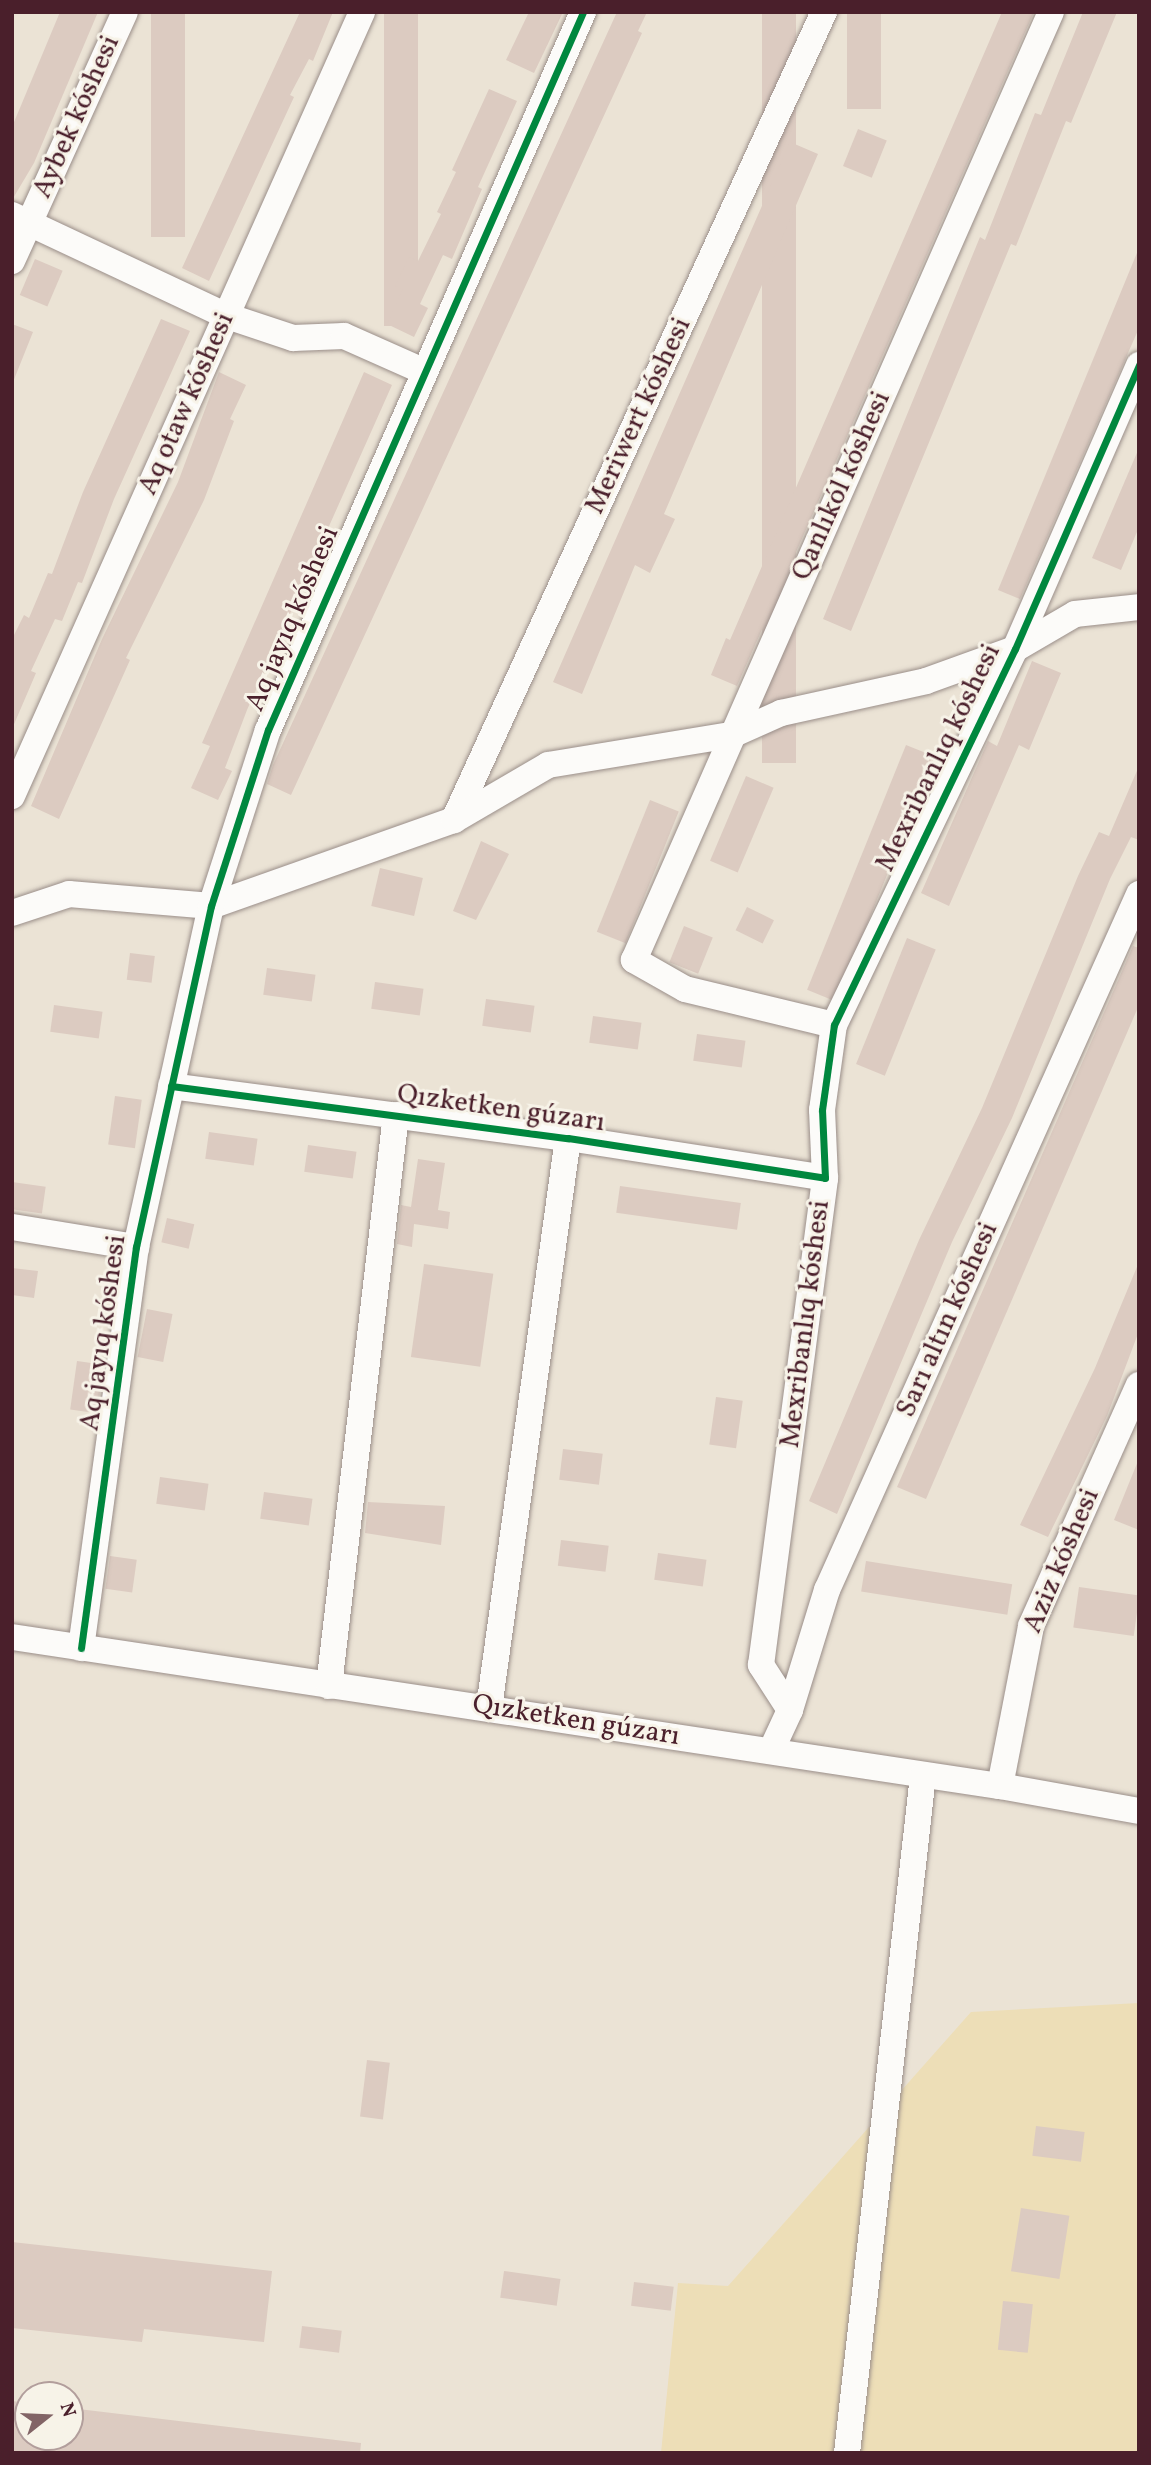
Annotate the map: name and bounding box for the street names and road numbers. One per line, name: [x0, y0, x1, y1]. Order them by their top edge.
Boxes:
street label: Aybek kóshesi: [26, 30, 128, 204]
street label: Aq otaw kóshesi: [132, 307, 242, 501]
street label: Meriwert kóshesi: [579, 312, 699, 520]
street label: Qanlıkól kóshesi: [785, 386, 899, 586]
street label: Aq jayıq kóshesi: [239, 521, 347, 717]
street label: Mexribanlıq kóshesi: [869, 639, 1009, 877]
street label: Qızketken gúzarı: [395, 1078, 607, 1140]
street label: Mexribanlıq kóshesi: [774, 1198, 838, 1450]
street label: Sarı altın kóshesi: [890, 1217, 1006, 1423]
street label: Aq jayıq kóshesi: [74, 1233, 134, 1433]
street label: Aziz kóshesi: [1016, 1484, 1108, 1638]
street label: Qızketken gúzarı: [470, 1688, 682, 1754]

